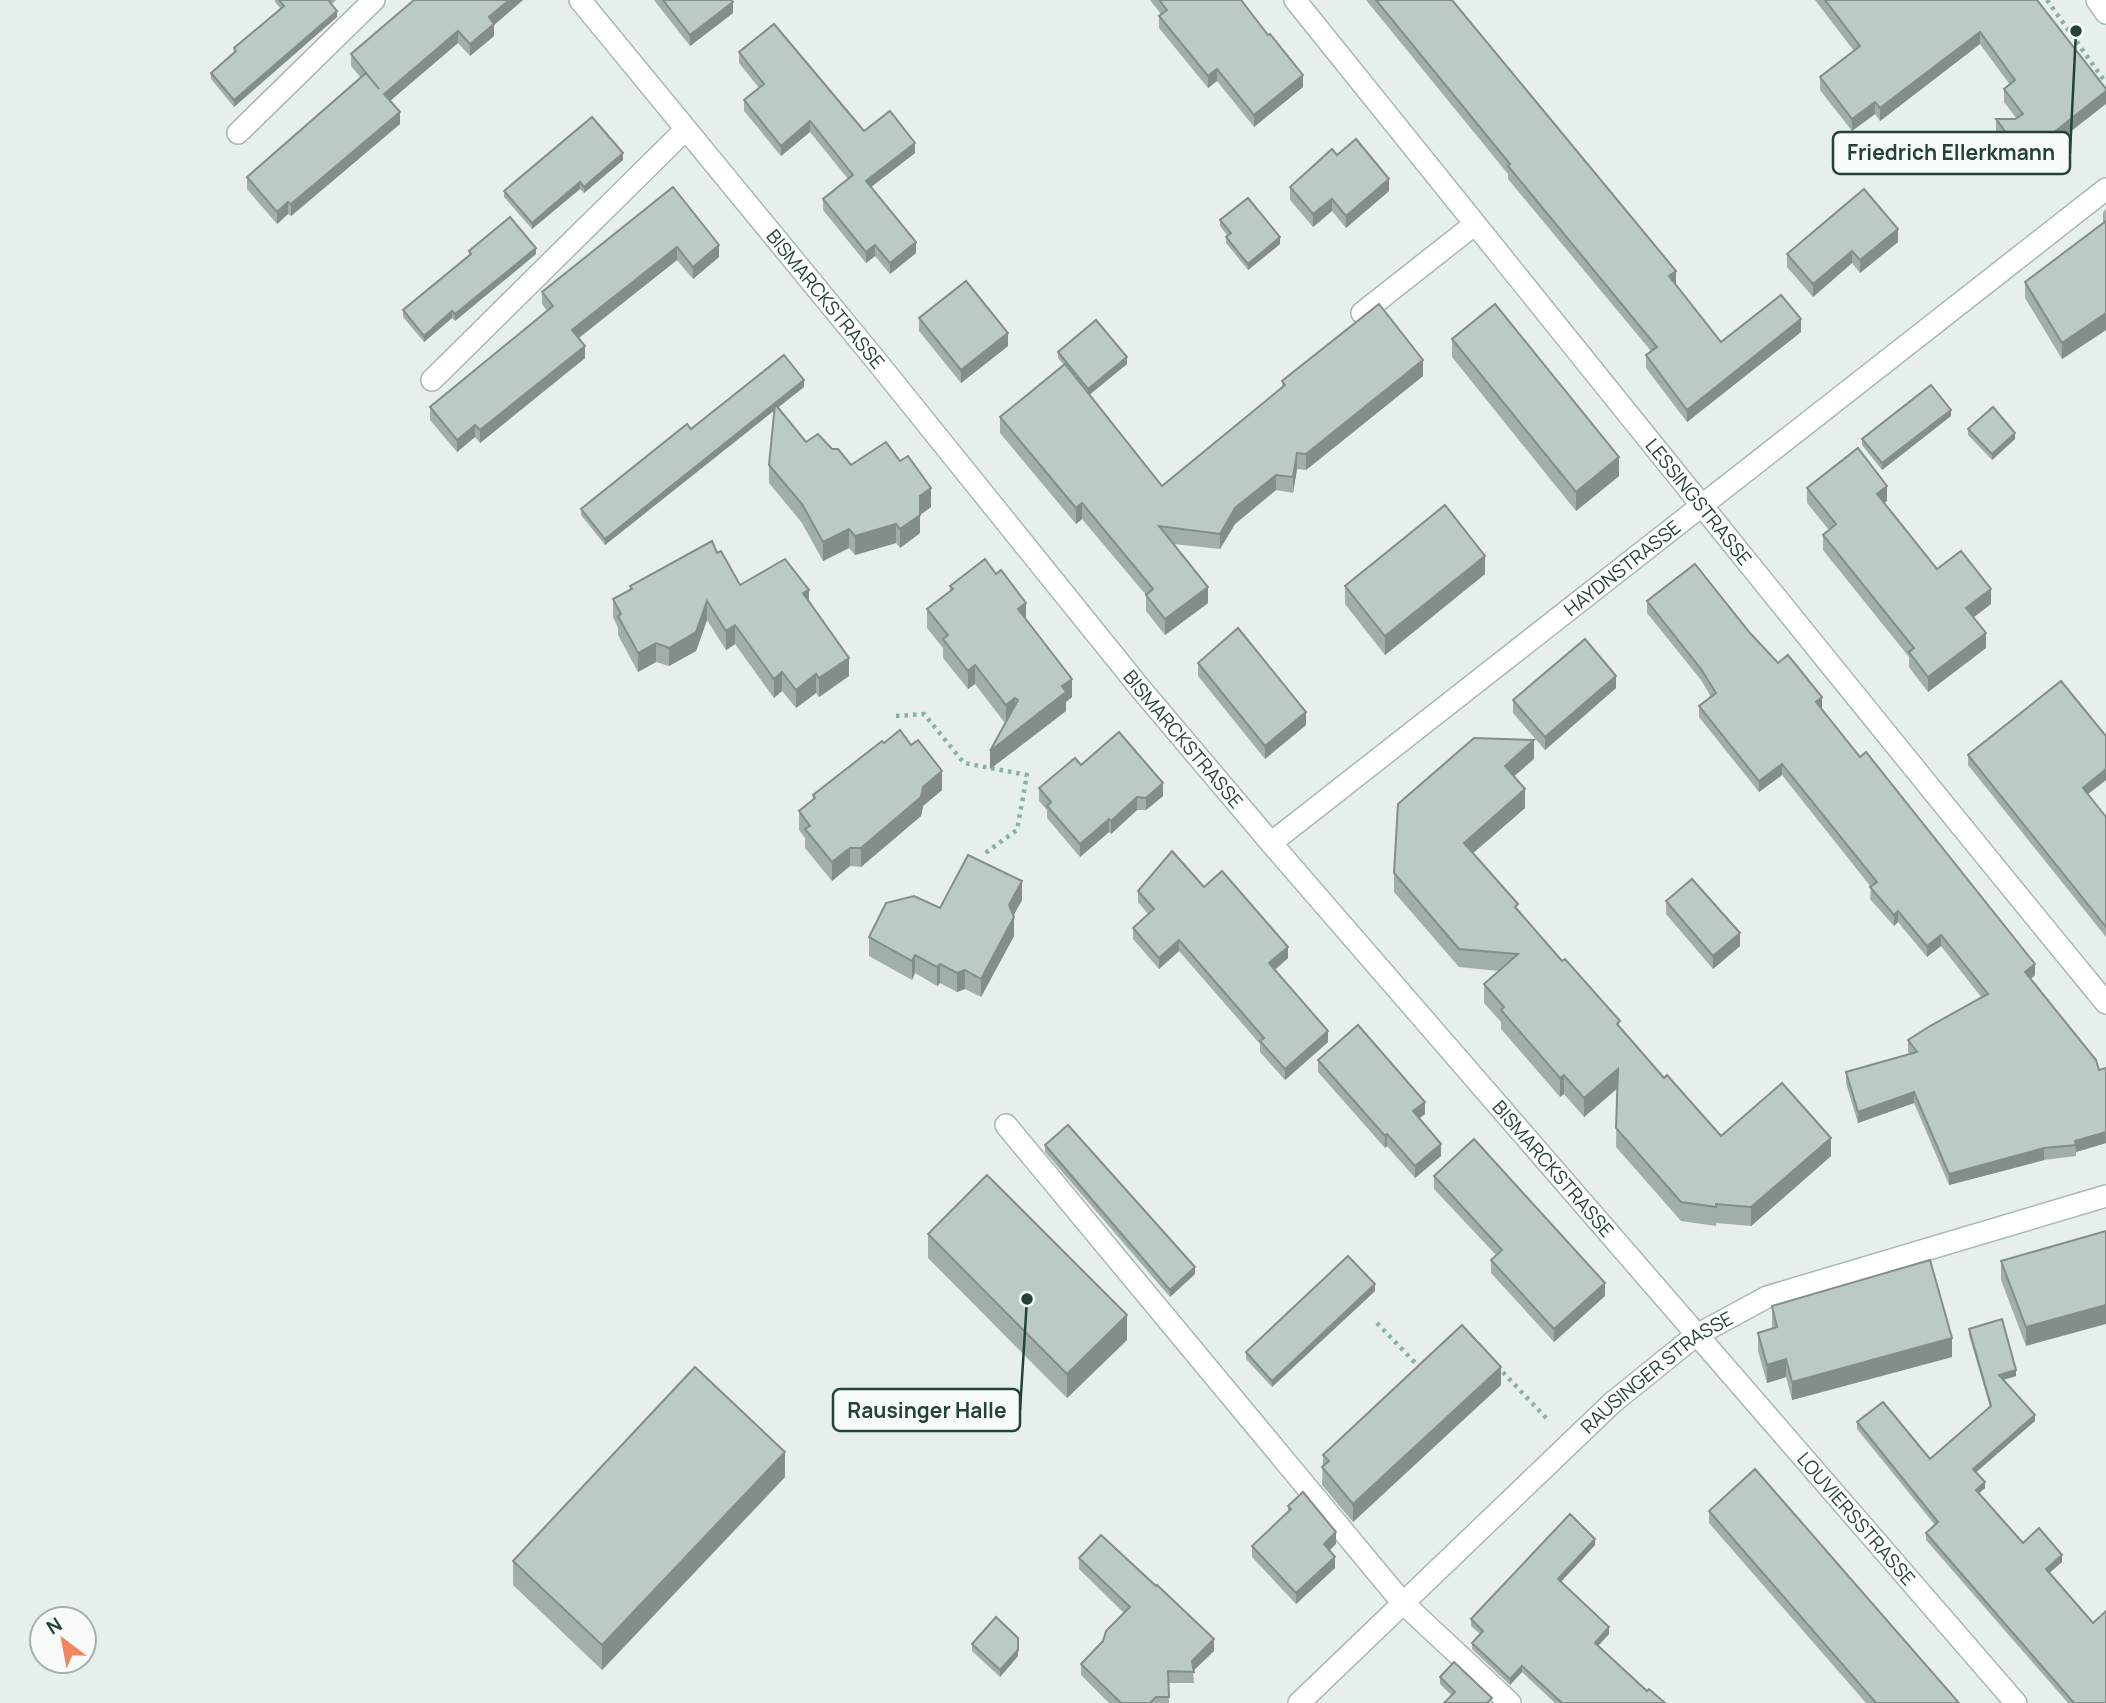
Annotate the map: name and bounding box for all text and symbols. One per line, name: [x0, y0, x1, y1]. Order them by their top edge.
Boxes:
callout: Friedrich Ellerkmann: [1833, 132, 2070, 174]
text: Friedrich Ellerkmann: [1847, 138, 2055, 166]
street label: BISMARCKSTRASSE: [761, 224, 891, 374]
street label: LESSINGSTRASSE: [1640, 433, 1758, 571]
street label: HAYDNSTRASSE: [1558, 514, 1686, 622]
street label: BISMARCKSTRASSE: [1117, 664, 1249, 814]
street label: BISMARCKSTRASSE: [1487, 1095, 1620, 1243]
street label: RAUSINGER STRASSE: [1575, 1305, 1737, 1439]
callout: Rausinger Halle: [833, 1389, 1020, 1431]
text: Rausinger Halle: [847, 1396, 1007, 1424]
street label: LOUVIERSSTRASSE: [1791, 1447, 1921, 1591]
north arrow: [28, 1605, 98, 1675]
text: N: [41, 1611, 67, 1640]

